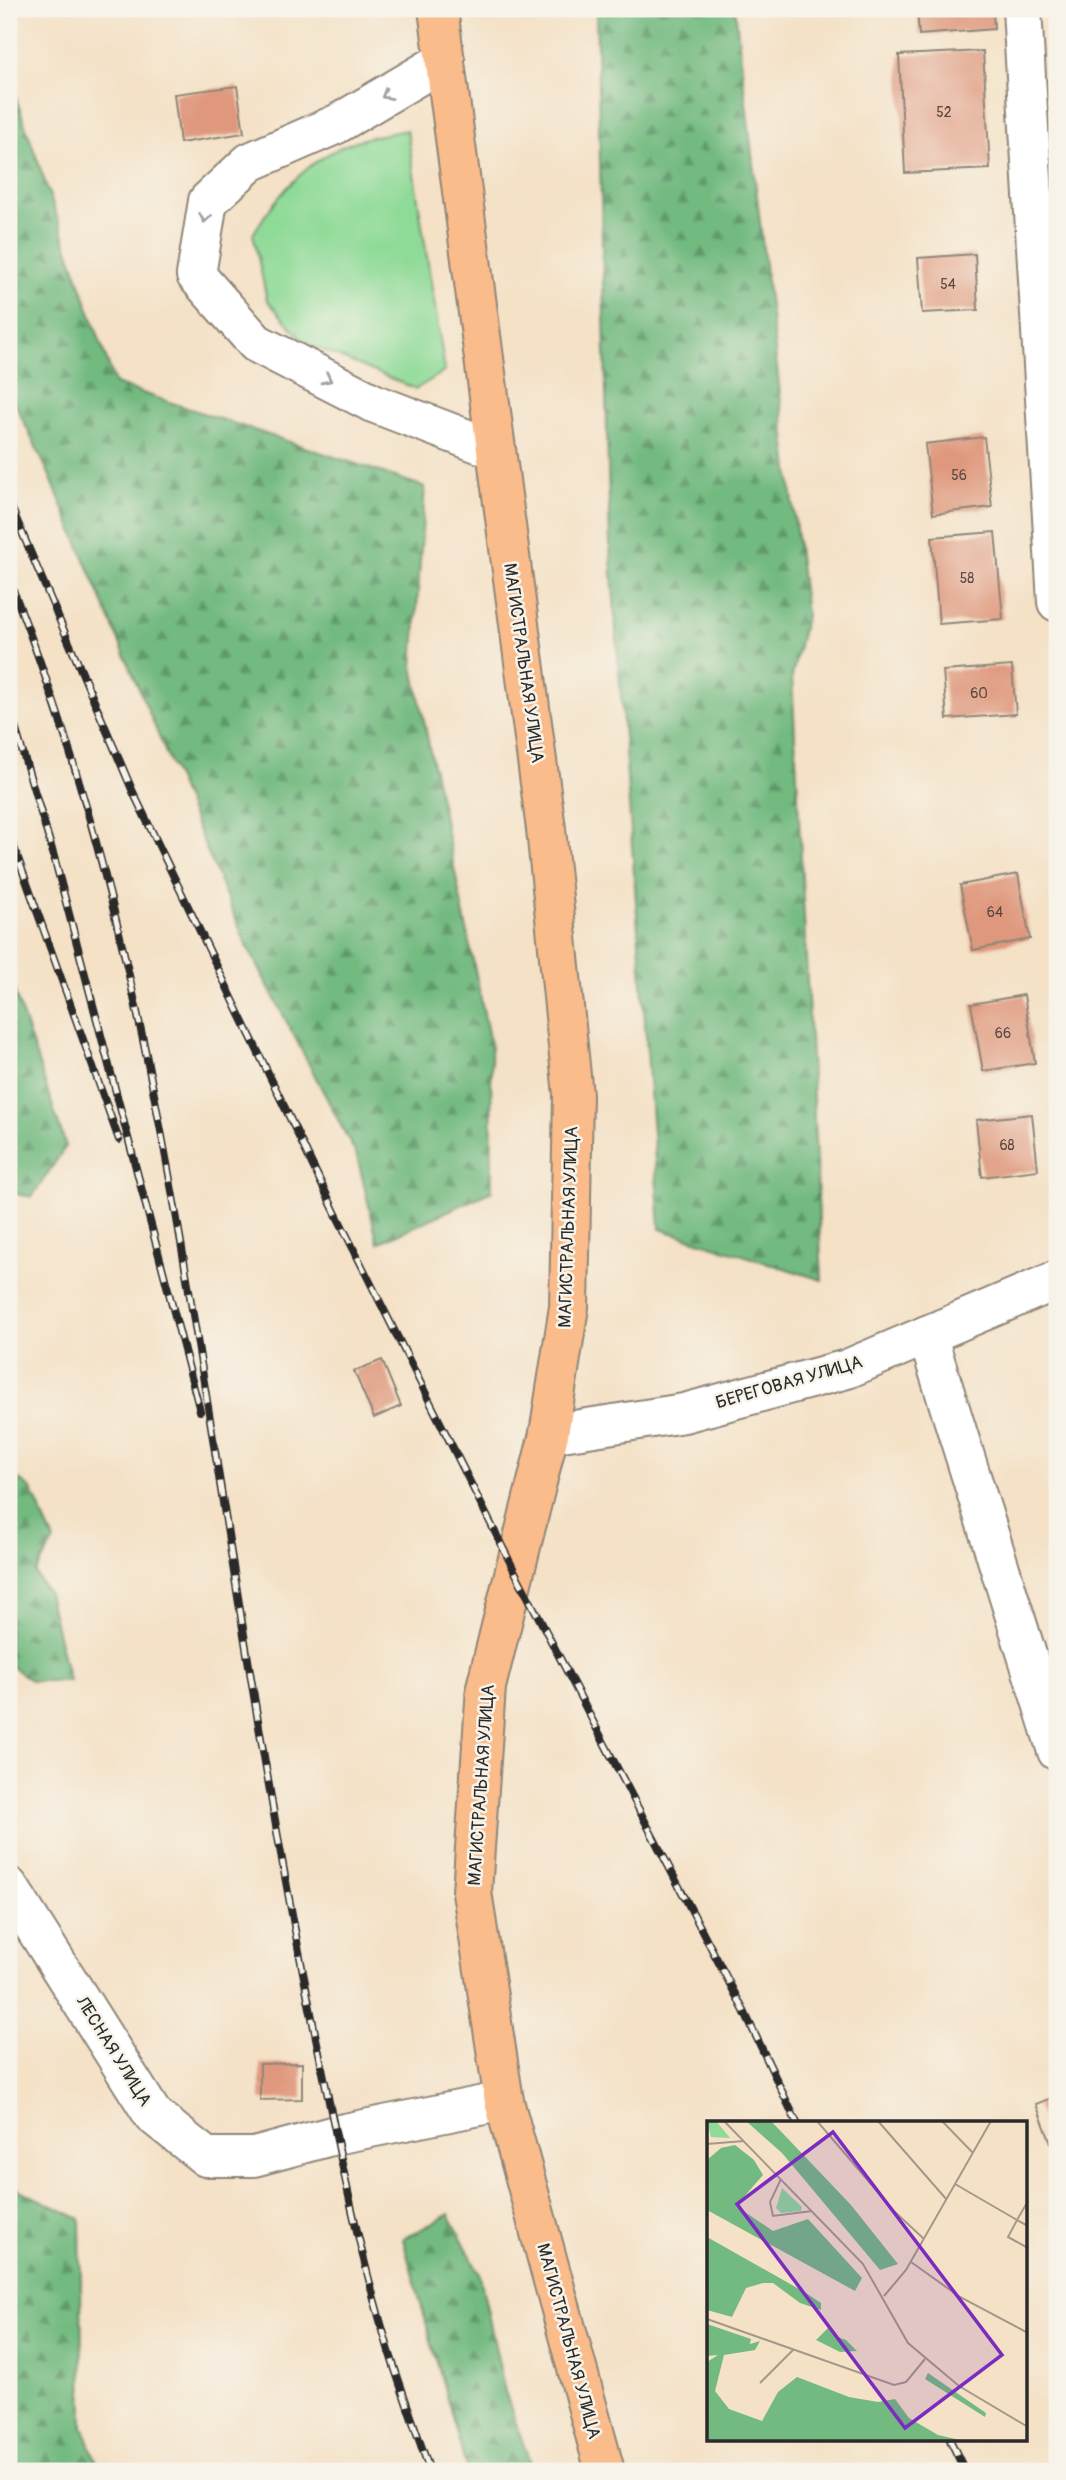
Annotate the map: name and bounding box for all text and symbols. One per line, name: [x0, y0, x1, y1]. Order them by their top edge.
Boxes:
one-way arrow: [381, 87, 393, 100]
house number: 52: [936, 104, 952, 121]
one-way arrow: [198, 213, 213, 224]
house number: 54: [940, 276, 956, 293]
one-way arrow: [320, 370, 332, 384]
house number: 56: [951, 467, 967, 484]
street label: МАГИСТРАЛЬНАЯ УЛИЦА: [498, 562, 549, 765]
house number: 58: [960, 570, 974, 587]
house number: 60: [970, 685, 988, 702]
house number: 64: [987, 904, 1003, 921]
house number: 66: [995, 1025, 1011, 1042]
street label: МАГИСТРАЛЬНАЯ УЛИЦА: [553, 1126, 584, 1328]
house number: 68: [999, 1137, 1015, 1154]
street label: БЕРЕГОВАЯ УЛИЦА: [713, 1350, 865, 1414]
street label: МАГИСТРАЛЬНАЯ УЛИЦА: [463, 1683, 500, 1886]
street label: ЛЕСНАЯ УЛИЦА: [70, 1991, 157, 2111]
inset map: [707, 2121, 1028, 2442]
street label: МАГИСТРАЛЬНАЯ УЛИЦА: [531, 2241, 606, 2442]

